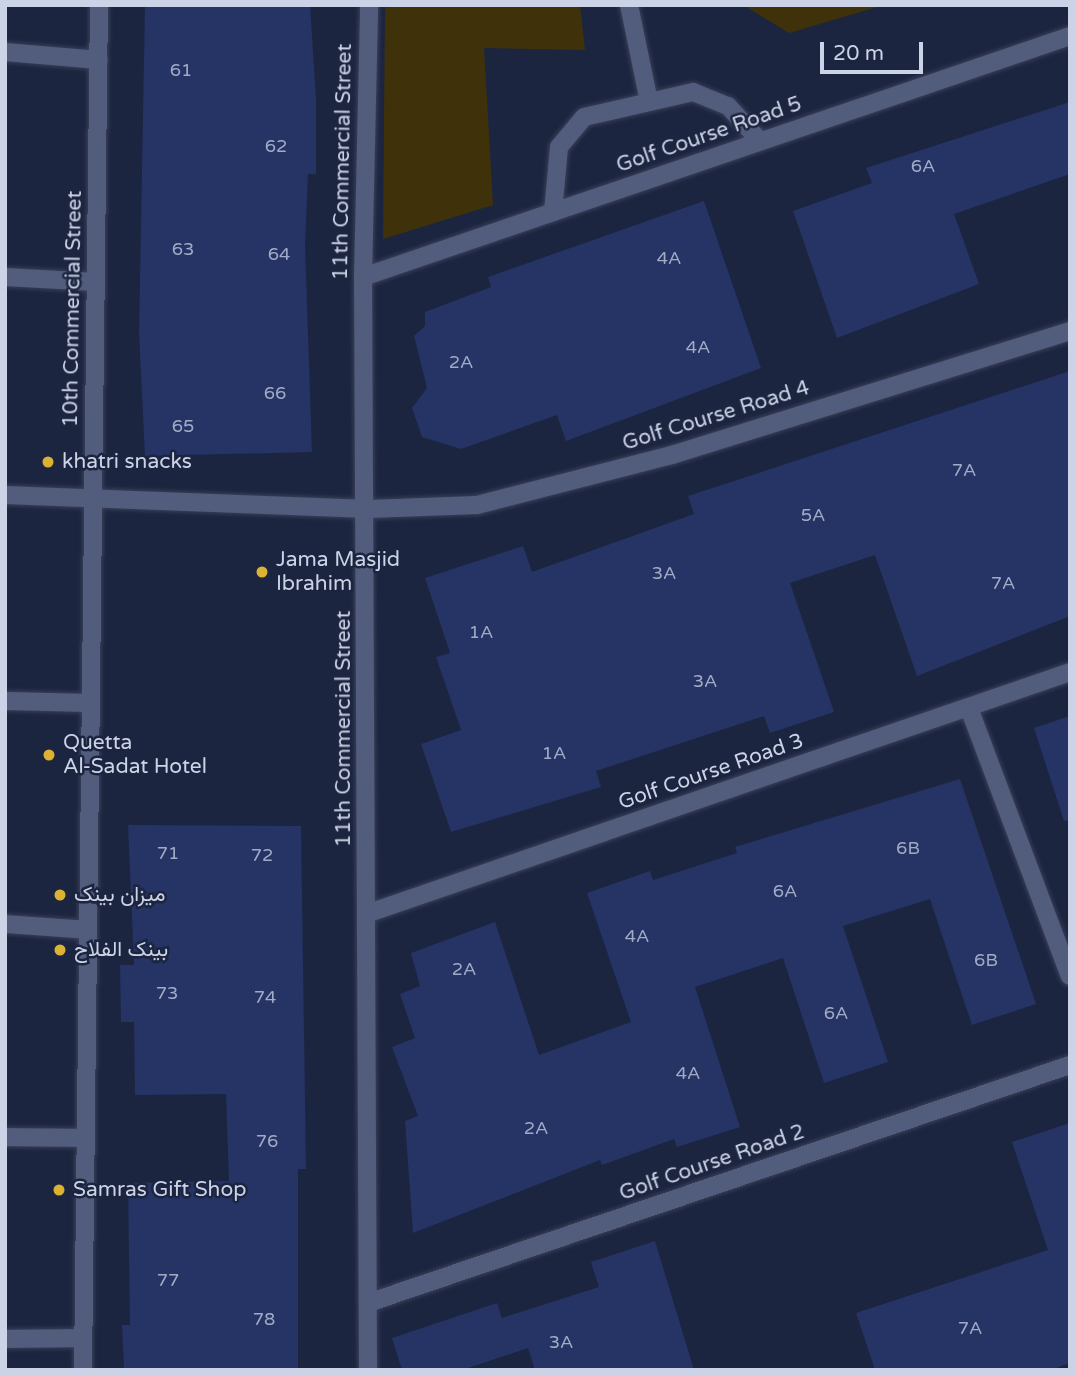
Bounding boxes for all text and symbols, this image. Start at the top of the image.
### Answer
scale bar [823,28,926,72]
text: 20 m [833,41,884,66]
street label: 11th Commercial Street [328,43,358,281]
house number: 61 [170,59,192,81]
street label: Golf Course Road 5 [613,91,805,179]
house number: 62 [265,135,287,157]
house number: 6A [911,155,935,177]
street label: 10th Commercial Street [58,190,88,428]
house number: 63 [172,238,194,260]
house number: 64 [268,243,290,265]
house number: 4A [657,247,681,269]
house number: 4A [686,336,710,358]
house number: 2A [449,351,473,373]
street label: Golf Course Road 4 [620,376,812,456]
house number: 66 [264,382,286,404]
house number: 65 [172,415,194,437]
place label: khatri snacks [62,449,192,475]
marker: khatri snacks [40,454,56,470]
house number: 7A [952,459,976,481]
house number: 5A [801,504,825,526]
place label: Jama Masjid Ibrahim [276,547,400,597]
house number: 3A [652,562,676,584]
marker: Jama Masjid Ibrahim [254,564,270,580]
house number: 7A [991,572,1015,594]
street label: 11th Commercial Street [331,611,357,847]
house number: 1A [469,621,493,643]
house number: 3A [693,670,717,692]
street label: Golf Course Road 3 [615,728,807,816]
place label: Quetta Al-Sadat Hotel [63,730,207,780]
house number: 1A [542,742,566,764]
marker: Quetta Al-Sadat Hotel [41,747,57,763]
house number: 6B [896,837,920,859]
house number: 71 [157,842,179,864]
house number: 72 [251,844,273,866]
house number: 6A [773,880,797,902]
place label: میزان بینک [74,882,165,908]
marker: میزان بینک [52,887,68,903]
house number: 4A [625,925,649,947]
place label: بینک الفلاح [74,937,168,963]
marker: بینک الفلاح [52,942,68,958]
house number: 6B [974,949,998,971]
house number: 2A [452,958,476,980]
house number: 73 [156,982,178,1004]
house number: 74 [254,986,276,1008]
house number: 6A [824,1002,848,1024]
house number: 4A [676,1062,700,1084]
house number: 2A [524,1117,548,1139]
street label: Golf Course Road 2 [616,1119,808,1207]
house number: 76 [256,1130,278,1152]
place label: Samras Gift Shop [73,1177,246,1203]
marker: Samras Gift Shop [51,1182,67,1198]
house number: 77 [157,1269,179,1291]
house number: 78 [253,1308,275,1330]
house number: 7A [958,1317,982,1339]
house number: 3A [549,1331,573,1353]

